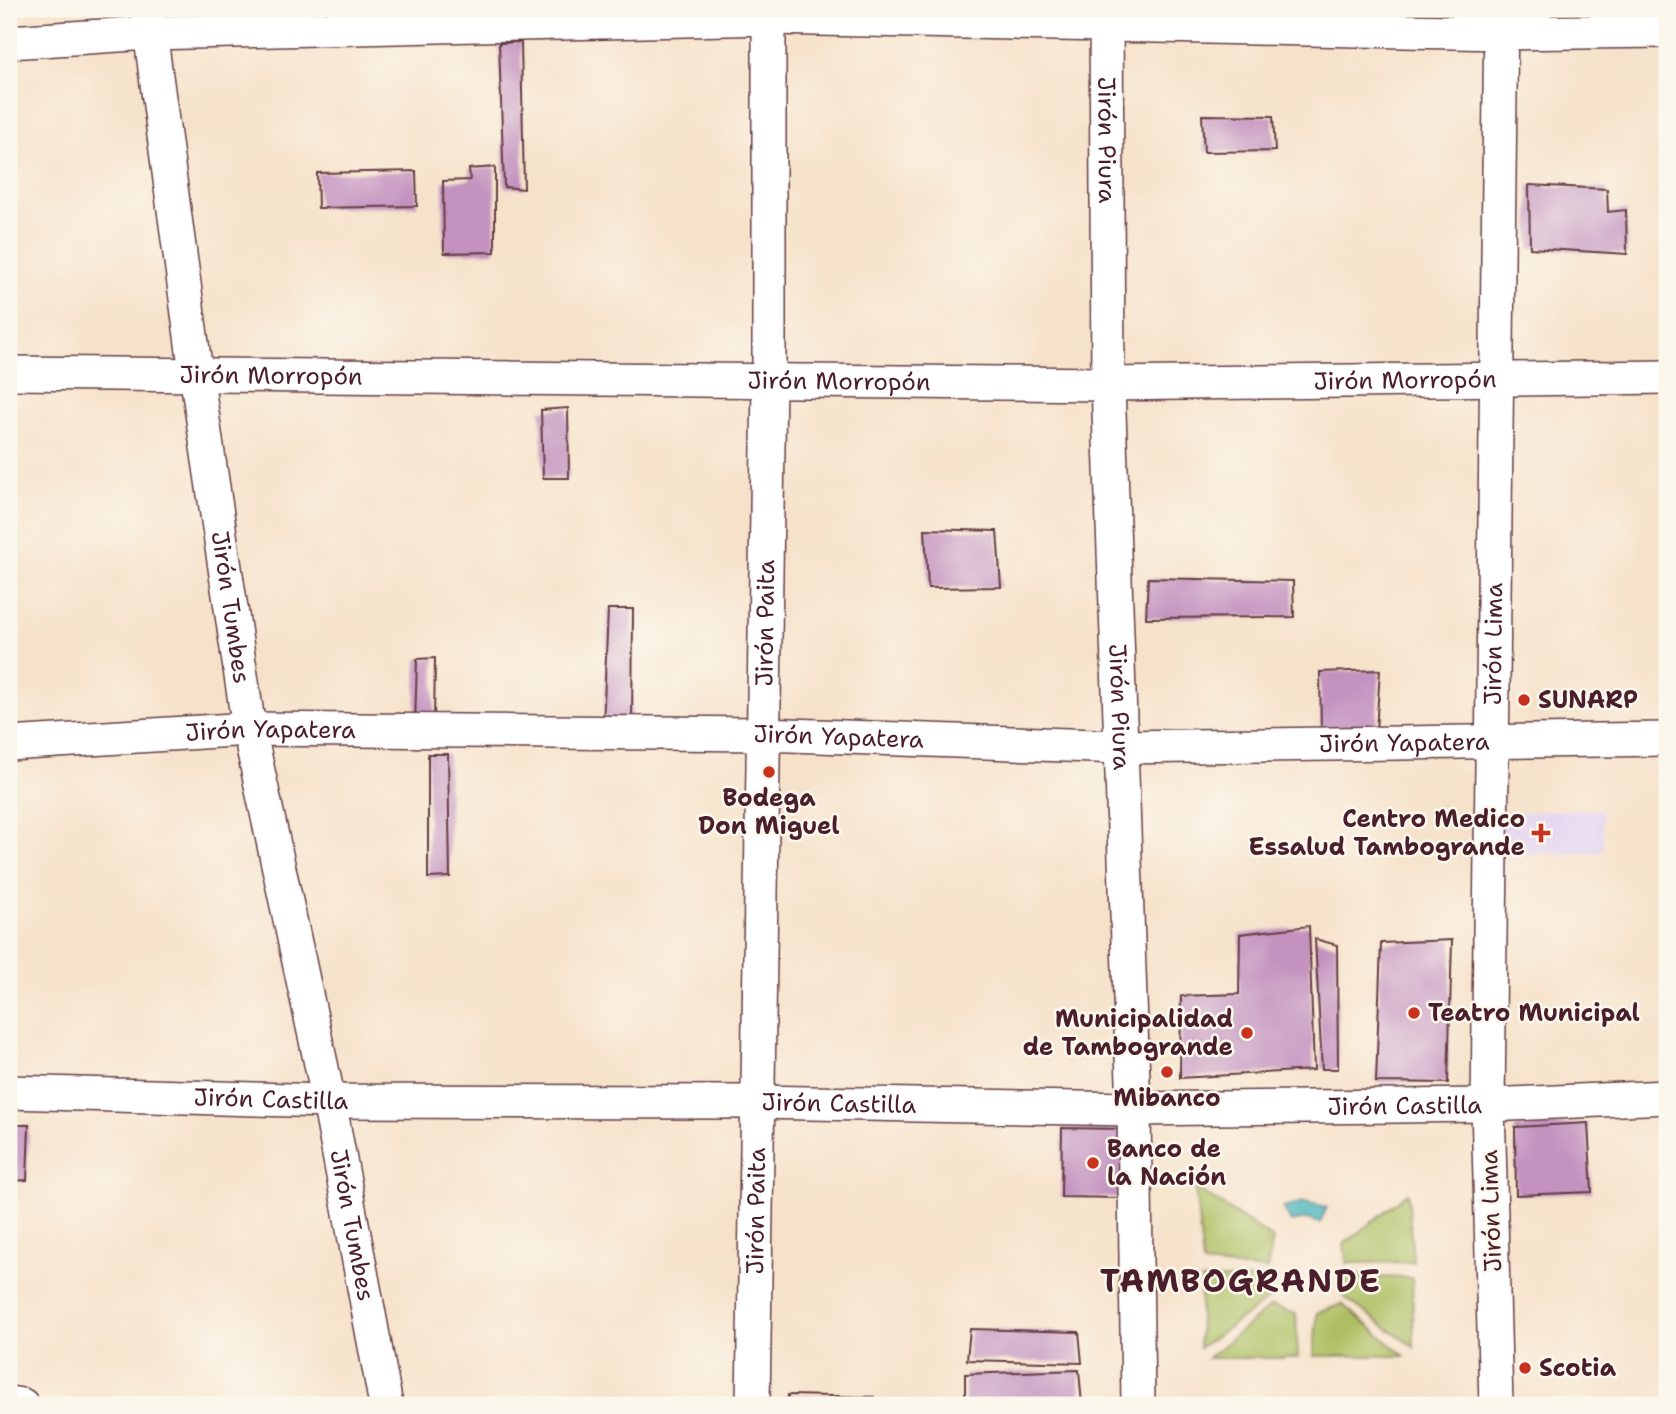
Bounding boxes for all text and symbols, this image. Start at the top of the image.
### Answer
street label: Jirón Piura [1090,76,1123,204]
street label: Jirón Morropón [179,359,363,393]
street label: Jirón Morropón [1313,363,1497,397]
street label: Jirón Morropón [747,364,931,398]
street label: Jirón Tumbes [204,529,258,686]
street label: Jirón Paita [748,559,782,687]
street label: Jirón Lima [1477,583,1510,706]
street label: Jirón Piura [1101,643,1138,771]
place label: SUNARP [1538,684,1638,716]
marker: SUNARP [1516,692,1532,708]
street label: Jirón Yapatera [184,713,356,749]
street label: Jirón Yapatera [753,718,924,756]
street label: Jirón Yapatera [1319,726,1490,760]
marker: Bodega Don Miguel [761,764,777,780]
place label: Bodega Don Miguel [698,782,840,842]
place label: Centro Medico Essalud Tambogrande [1249,803,1525,863]
marker: Centro Medico Essalud Tambogrande [1531,823,1551,843]
place label: Teatro Municipal [1428,997,1640,1029]
place label: Municipalidad de Tambogrande [1023,1003,1233,1063]
marker: Teatro Municipal [1406,1005,1422,1021]
marker: Municipalidad de Tambogrande [1239,1025,1255,1041]
marker: Mibanco [1159,1064,1175,1080]
street label: Jirón Castilla [193,1081,348,1117]
place label: Mibanco [1113,1082,1221,1114]
street label: Jirón Castilla [761,1086,917,1121]
street label: Jirón Castilla [1327,1089,1482,1123]
place label: Banco de la Nación [1107,1133,1226,1193]
street label: Jirón Tumbes [322,1146,382,1304]
street label: Jirón Paita [739,1147,773,1275]
street label: Jirón Lima [1473,1149,1509,1273]
marker: Banco de la Nación [1085,1155,1101,1171]
district label: TAMBOGRANDE [1100,1259,1382,1302]
place label: Scotia [1539,1352,1617,1384]
marker: Scotia [1517,1360,1533,1376]

